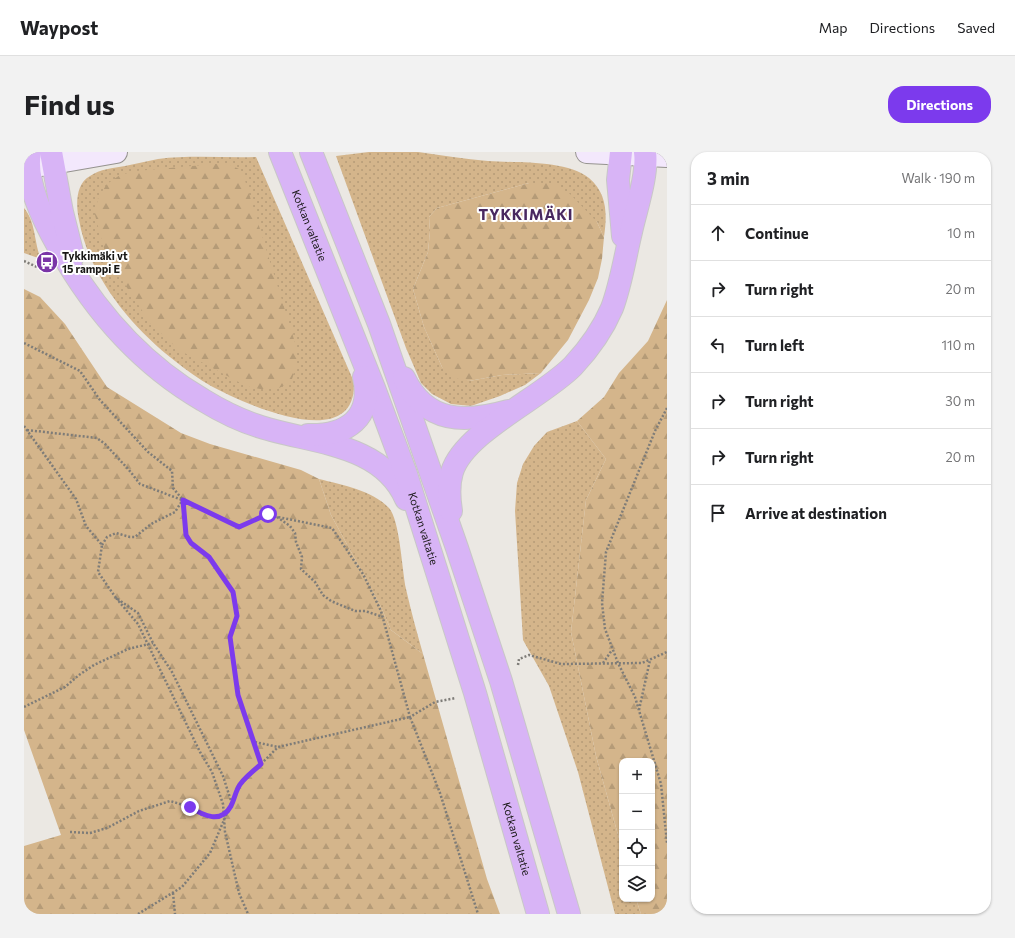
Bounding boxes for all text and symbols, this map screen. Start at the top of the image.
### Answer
text: Waypost [20,16,98,39]
text: Map [819,19,848,36]
text: Directions [870,19,935,36]
text: Saved [957,19,995,36]
button: Directions [888,86,991,123]
text: Find us [24,87,115,121]
text: 3 min [707,168,750,189]
text: Walk · 190 m [901,170,975,186]
street label: Kotkan valtatie [290,188,330,263]
district label: TYKKIMÄKI [479,205,574,223]
icon: ahead [707,222,729,244]
text: Continue [745,224,809,242]
text: 10 m [947,225,975,241]
bus stop icon: Tykkimäki vt 15 ramppi E [34,249,60,275]
place label: Tykkimäki vt 15 ramppi E [62,249,128,275]
icon: right [707,278,729,300]
text: Turn right [745,280,814,298]
text: 20 m [946,281,975,297]
icon: left [707,334,729,356]
text: Turn left [745,336,804,354]
text: 110 m [942,337,975,353]
icon: right [707,390,729,412]
text: Turn right [745,392,814,410]
text: 30 m [945,393,975,409]
icon: right [707,446,729,468]
text: Turn right [745,448,814,466]
text: 20 m [946,449,975,465]
street label: Kotkan valtatie [406,490,441,567]
icon: arrive [707,502,729,524]
text: Arrive at destination [745,504,887,522]
route start [259,505,277,523]
map controls [619,758,655,902]
button: + [619,758,655,794]
button: − [619,794,655,830]
route end [181,798,199,816]
street label: Kotkan valtatie [500,800,534,877]
button: locate [619,830,655,866]
button: layers [619,866,655,902]

